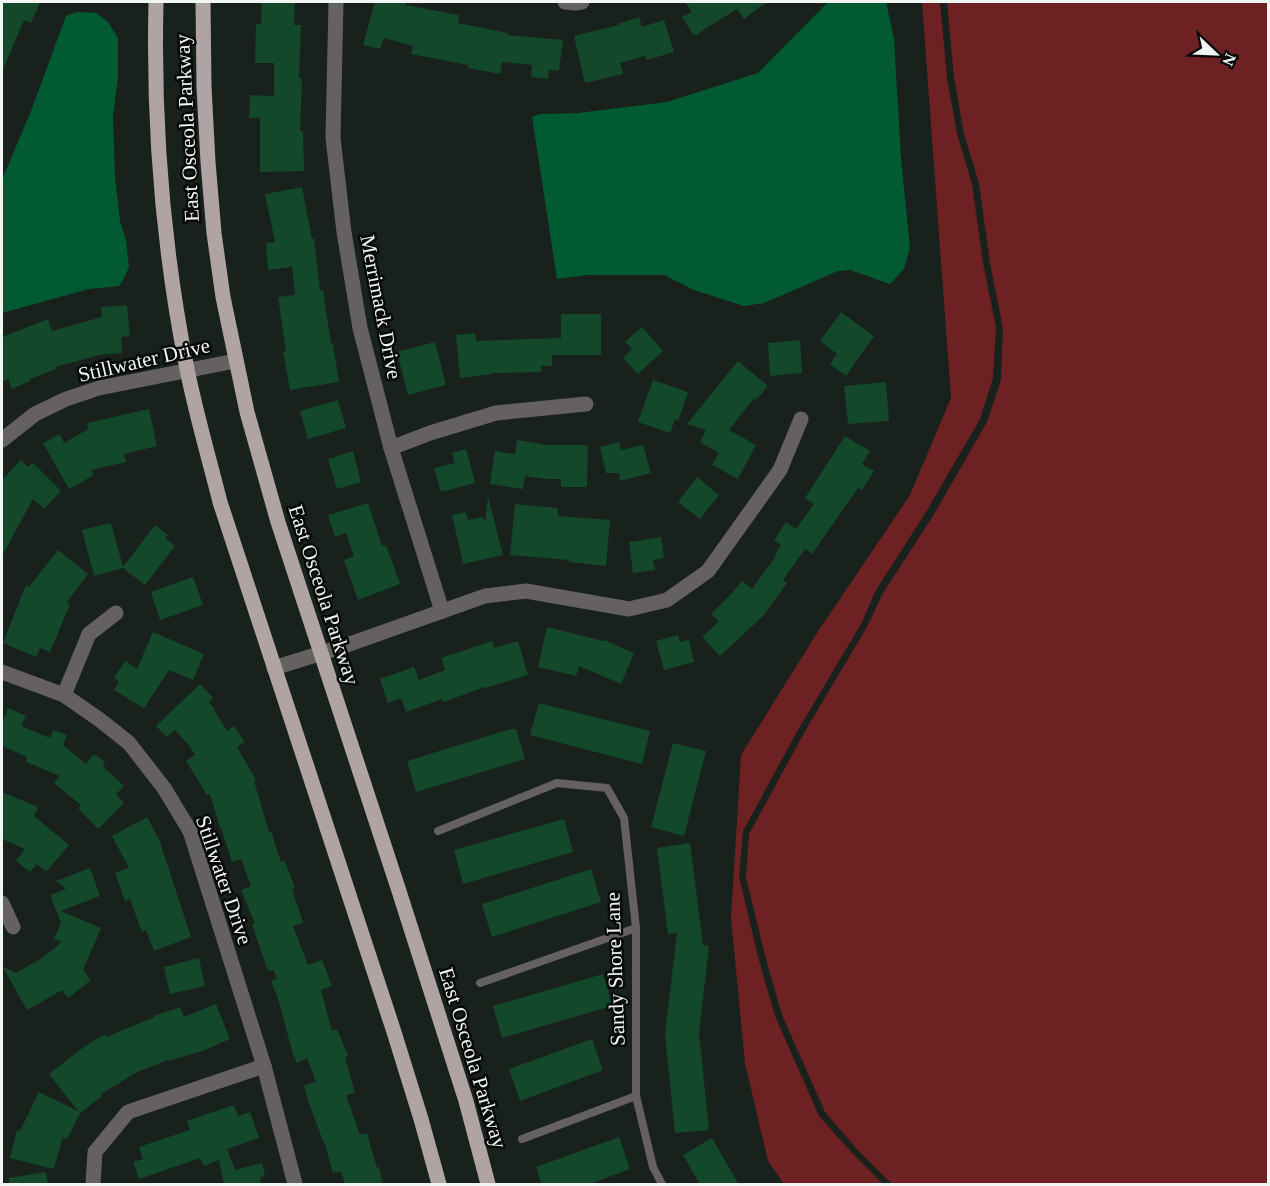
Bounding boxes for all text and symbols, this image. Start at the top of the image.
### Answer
north arrow [1186,24,1246,84]
street label: East Osceola Parkway [170,33,204,222]
text: N [1219,51,1239,69]
street label: Merrimack Drive [355,233,407,381]
street label: Stillwater Drive [76,333,212,387]
street label: East Osceola Parkway [284,502,365,688]
street label: Stillwater Drive [191,812,257,948]
street label: Sandy Shore Lane [600,892,630,1046]
street label: East Osceola Parkway [434,965,512,1152]

